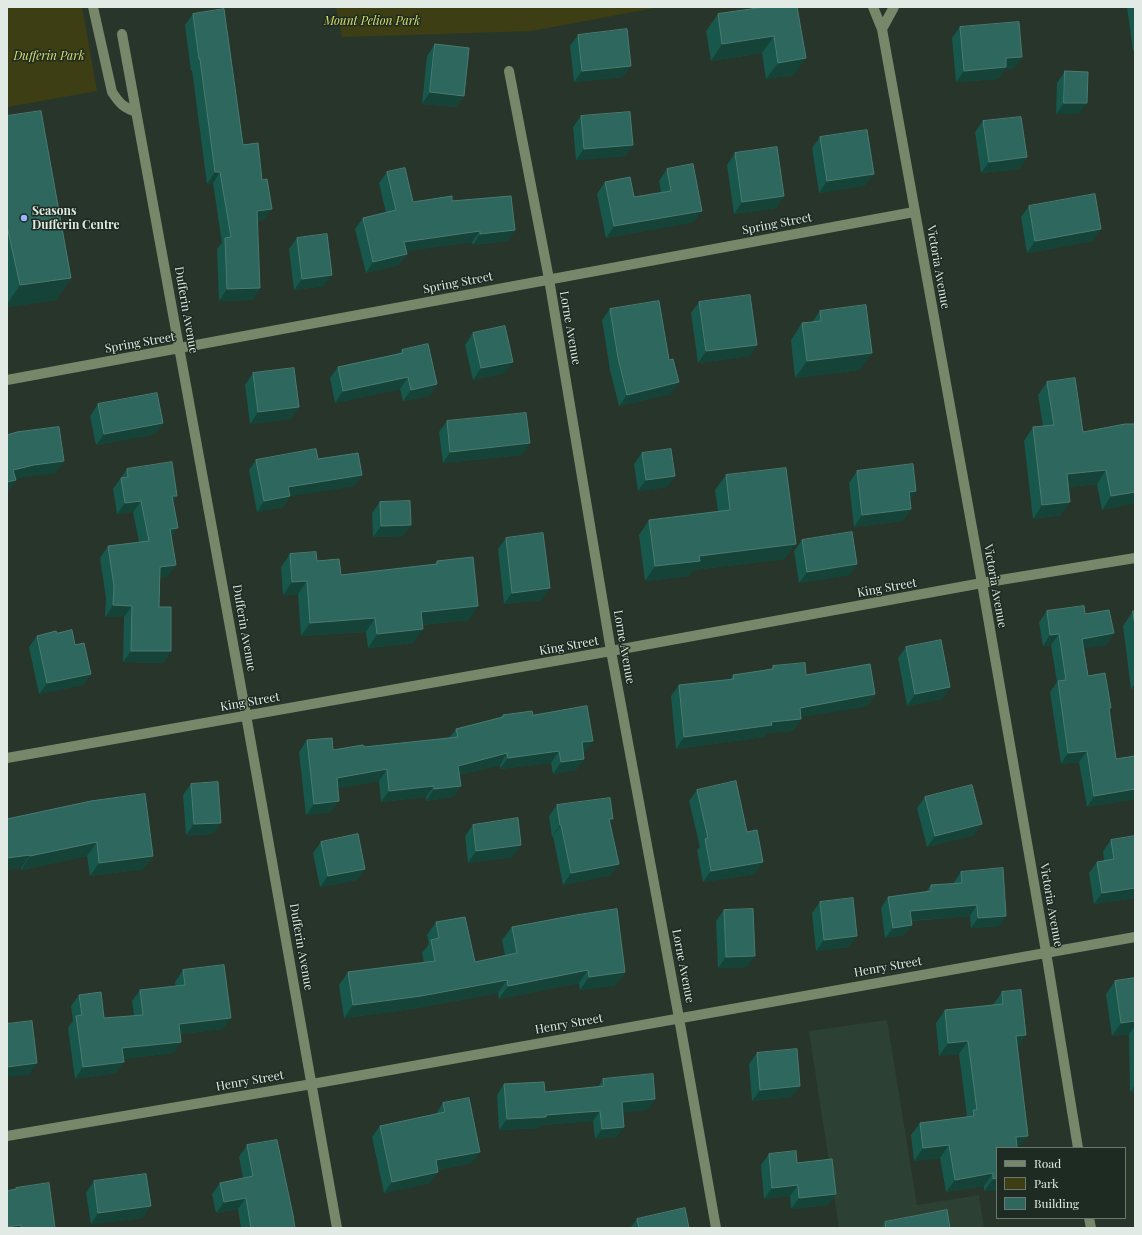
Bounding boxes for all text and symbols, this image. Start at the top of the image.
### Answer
park label: Mount Pelion Park [324,14,420,28]
park label: Dufferin Park [13,49,85,63]
place label: Seasons Dufferin Centre [32,204,120,232]
street label: Spring Street [741,210,813,238]
marker: Seasons Dufferin Centre [19,213,29,223]
street label: Victoria Avenue [924,224,952,310]
street label: Dufferin Avenue [171,265,201,355]
street label: Spring Street [422,269,494,297]
street label: Lorne Avenue [556,290,584,366]
street label: Spring Street [104,330,176,356]
street label: Victoria Avenue [981,543,1009,629]
street label: King Street [856,576,918,600]
street label: Dufferin Avenue [229,583,259,673]
street label: Lorne Avenue [610,609,638,685]
street label: King Street [538,634,600,658]
street label: King Street [219,690,281,714]
street label: Victoria Avenue [1037,862,1065,948]
street label: Dufferin Avenue [286,902,316,992]
street label: Lorne Avenue [669,928,697,1004]
street label: Henry Street [853,954,923,980]
street label: Henry Street [534,1011,604,1037]
street label: Henry Street [215,1068,285,1094]
legend [996,1147,1126,1219]
text: Road [1034,1155,1061,1171]
text: Park [1034,1175,1059,1191]
text: Building [1034,1195,1079,1211]

